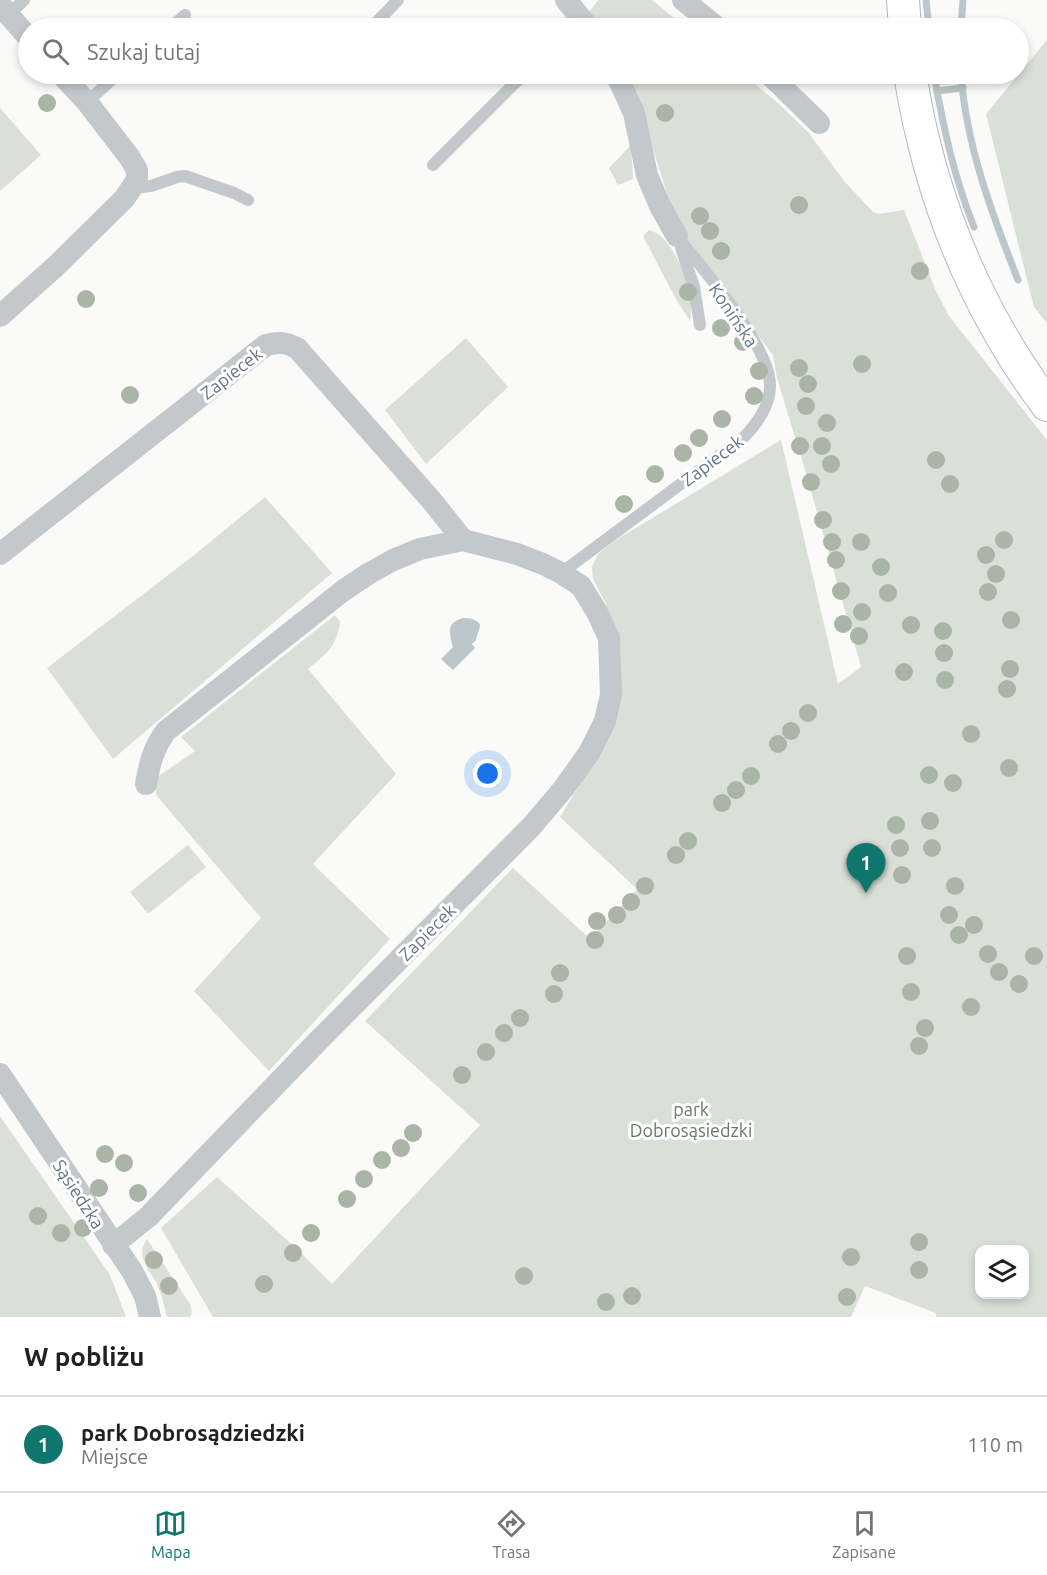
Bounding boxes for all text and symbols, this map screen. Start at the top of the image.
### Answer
search box [18,18,1029,84]
icon: search [39,35,72,68]
text: Szukaj tutaj [87,39,200,64]
street label: Konińska [705,279,763,351]
street label: Zapiecek [197,343,265,403]
street label: Zapiecek [677,430,747,490]
your location [473,759,502,788]
pin: 1 [846,844,886,893]
street label: Zapiecek [395,900,459,964]
park label: park Dobrosąsiedzki [630,1099,752,1140]
street label: Sąsiedzka [49,1156,109,1232]
map controls [975,1245,1029,1299]
button: layers [975,1245,1029,1299]
text: W pobliżu [24,1342,145,1371]
text: park Dobrosądziedzki [81,1420,305,1445]
text: 1 [38,1433,49,1456]
text: 110 m [967,1433,1023,1456]
text: Miejsce [81,1445,148,1468]
tab: Mapa [151,1507,191,1561]
tab: Trasa [493,1507,530,1561]
tab: Zapisane [832,1507,896,1561]

